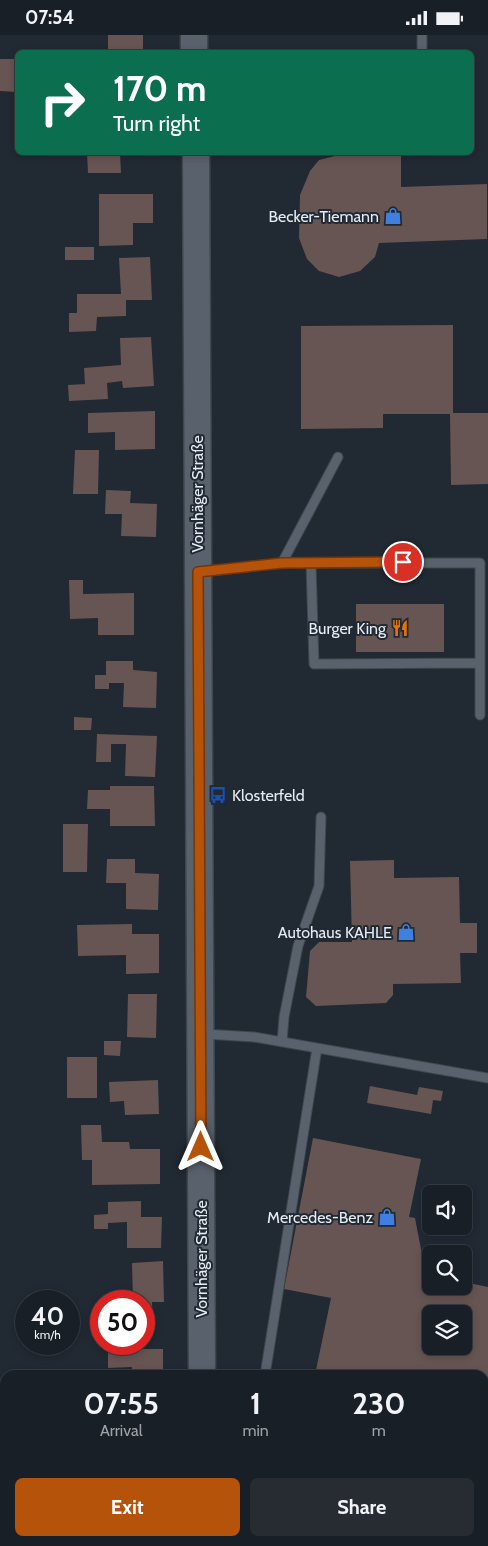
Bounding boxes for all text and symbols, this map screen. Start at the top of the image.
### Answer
text: 07:54 [25,6,74,29]
text: 170 m [113,67,206,110]
icon: right [30,70,95,135]
text: Turn right [113,110,200,137]
shop icon: Becker-Tiemann [383,206,403,226]
place label: Becker-Tiemann [269,207,379,226]
street label: Vornhäger Straße [188,435,207,553]
pin [382,541,424,583]
icon: arrive [389,548,417,576]
restaurant icon: Burger King [390,618,410,638]
place label: Burger King [309,619,387,638]
bus stop icon: Klosterfeld [208,785,228,805]
place label: Klosterfeld [232,786,305,805]
shop icon: Autohaus KAHLE [396,922,416,942]
place label: Autohaus KAHLE [278,923,392,942]
position arrow [174,1120,226,1172]
map controls [422,1185,472,1355]
button: sound [422,1185,472,1235]
street label: Vornhäger Straße [192,1200,211,1318]
shop icon: Mercedes-Benz [377,1207,397,1227]
place label: Mercedes-Benz [267,1208,373,1227]
button: search [422,1245,472,1295]
speed limit sign: 50 [90,1290,155,1355]
text: 40 [31,1301,64,1331]
button: layers [422,1305,472,1355]
text: km/h [34,1327,61,1342]
text: 07:55 [84,1385,159,1422]
text: 1 [250,1385,261,1422]
text: 230 [352,1385,405,1422]
text: Arrival [100,1421,142,1440]
text: min [242,1421,269,1440]
text: m [372,1421,386,1440]
button: Exit [15,1478,240,1536]
button: Share [250,1478,474,1536]

